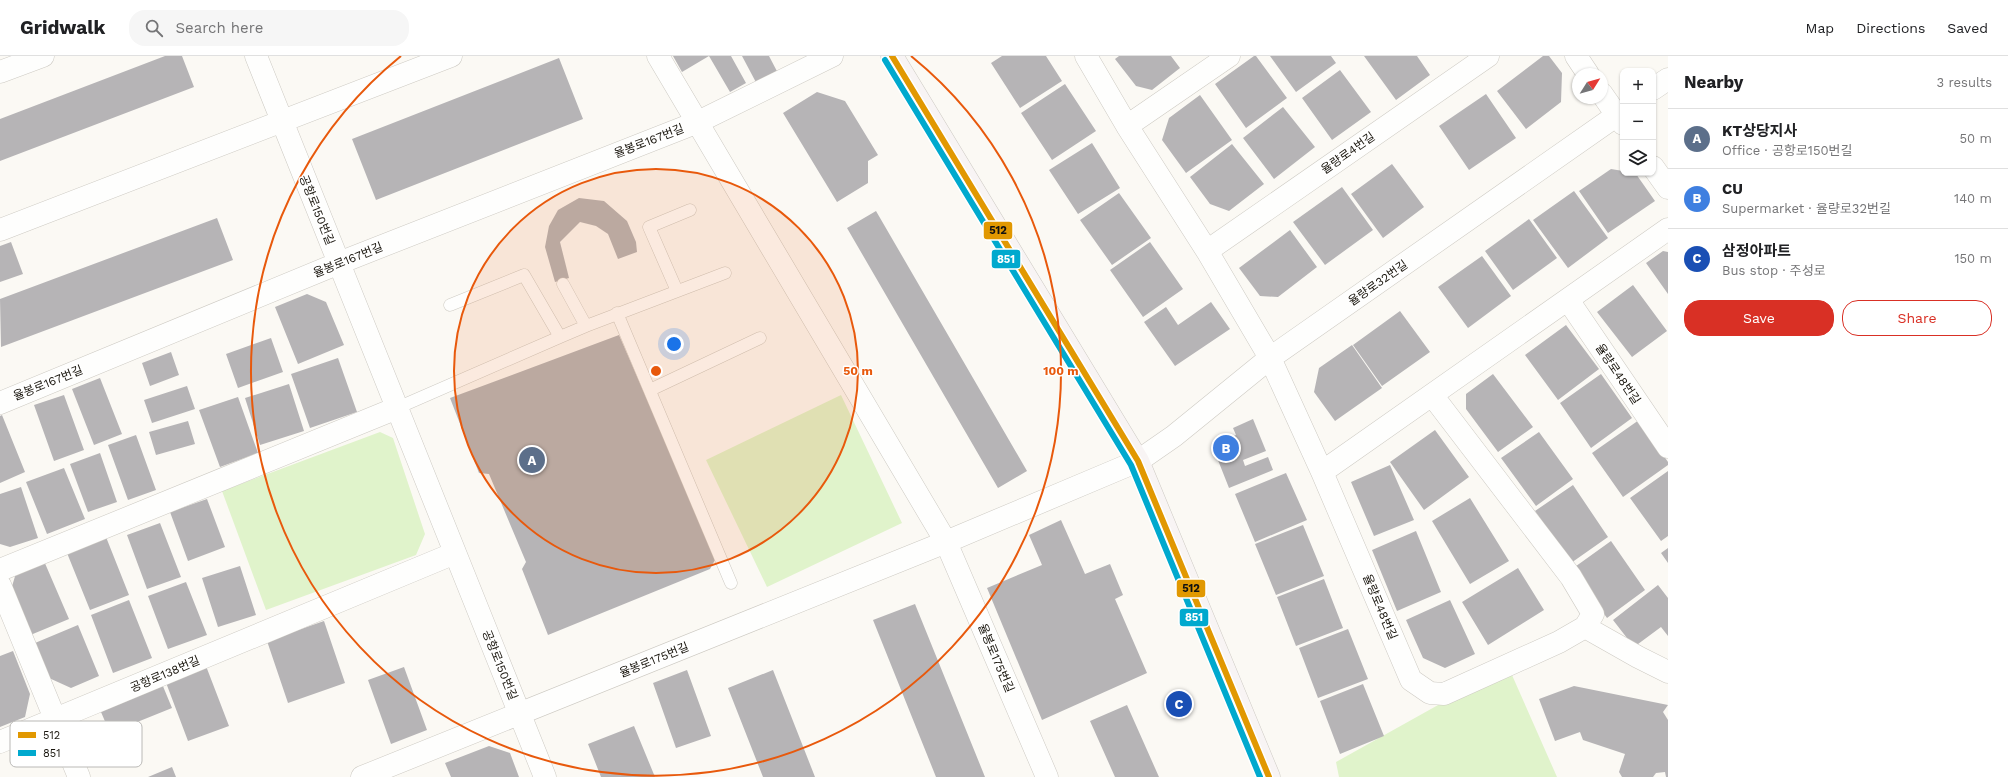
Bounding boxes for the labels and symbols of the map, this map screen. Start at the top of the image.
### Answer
north arrow [1572,68,1608,104]
street label: 율봉로167번길 [612,121,686,161]
street label: 율량로4번길 [1318,129,1378,177]
street label: 공항로150번길 [297,173,337,247]
line badge: 512 [983,221,1013,240]
text: 512 [989,224,1007,237]
street label: 율봉로167번길 [311,240,385,280]
line badge: 851 [991,249,1021,269]
text: 851 [997,253,1015,266]
street label: 율량로32번길 [1346,257,1410,309]
your location [664,334,684,354]
street label: 율량로48번길 [1593,341,1643,407]
street label: 율봉로167번길 [11,363,85,403]
centre of rings [649,364,663,378]
text: 50 m [843,364,873,378]
text: 100 m [1043,364,1079,378]
pin: B [1213,433,1239,463]
pin: A [519,445,545,475]
street label: 율량로48번길 [1360,572,1400,642]
line badge: 512 [1176,579,1206,598]
text: 512 [1182,582,1200,595]
line badge: 851 [1179,608,1209,627]
text: 851 [1185,611,1203,624]
street label: 율봉로175번길 [975,621,1017,695]
street label: 공항로150번길 [480,628,520,702]
street label: 율봉로175번길 [617,640,691,680]
street label: 공항로138번길 [128,653,202,695]
pin: C [1166,689,1192,719]
legend [10,721,142,767]
text: 512 [43,729,60,742]
text: 851 [43,747,60,760]

